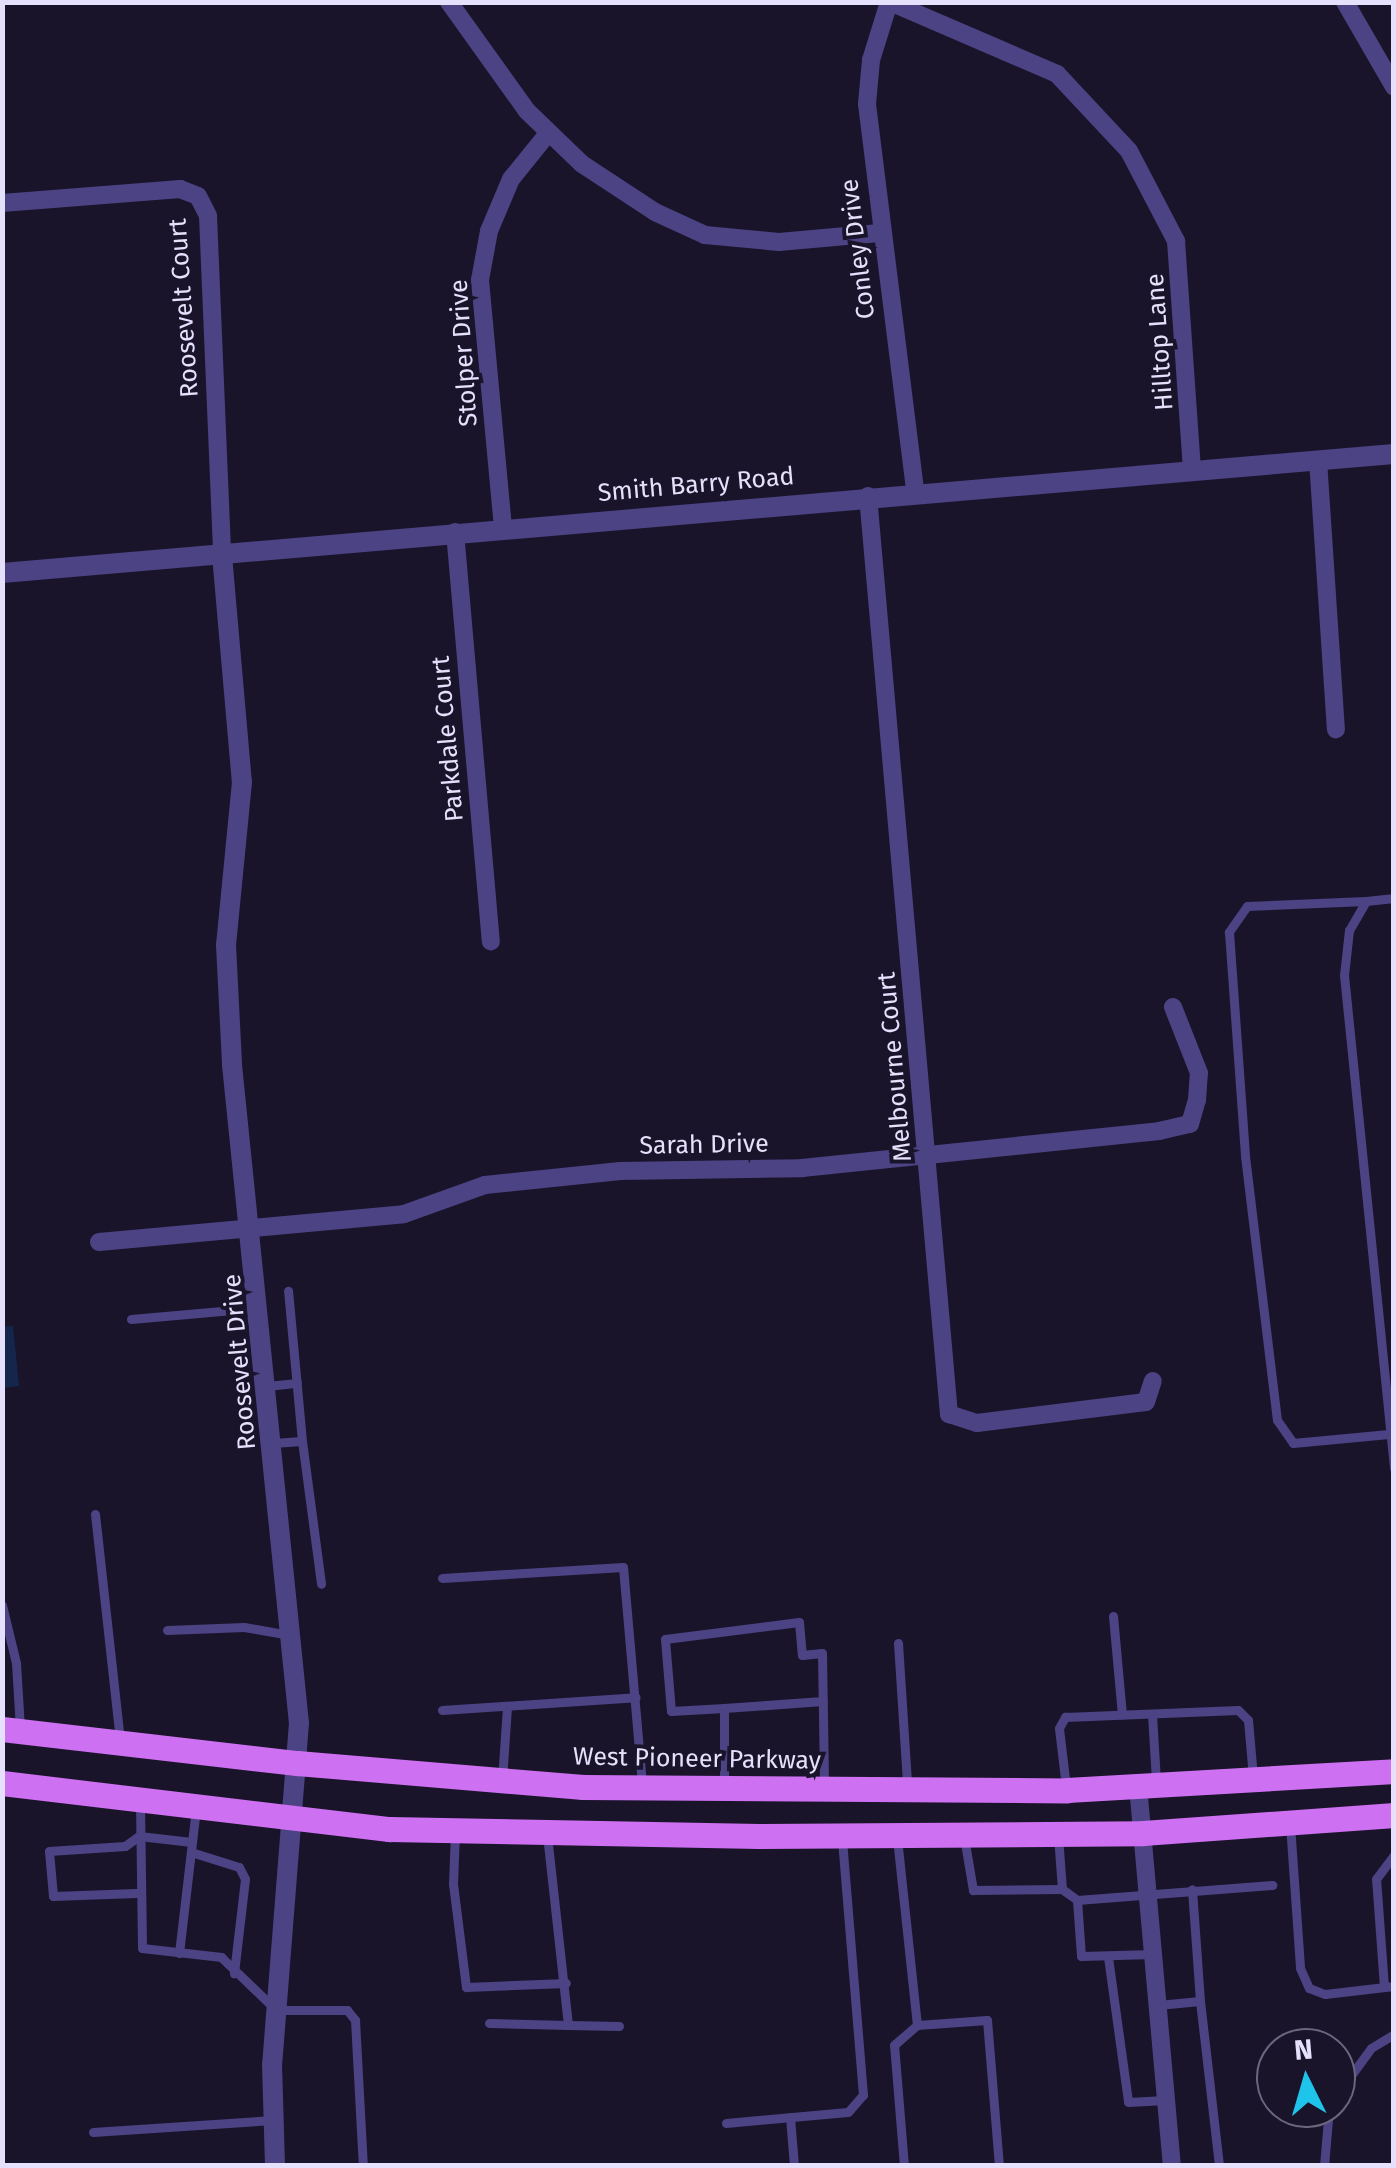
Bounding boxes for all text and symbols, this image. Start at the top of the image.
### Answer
street label: Conley Drive [835,177,881,321]
street label: Roosevelt Court [163,218,205,398]
street label: Hilltop Lane [1140,272,1180,412]
street label: Stolper Drive [444,278,484,428]
street label: Smith Barry Road [597,461,795,509]
street label: Parkdale Court [426,655,470,823]
street label: Melbourne Court [872,971,918,1163]
street label: Sarah Drive [639,1129,769,1161]
street label: Roosevelt Drive [217,1273,263,1451]
street label: West Pioneer Parkway [573,1742,821,1776]
north arrow [1256,2028,1356,2128]
text: N [1293,2032,1314,2067]

